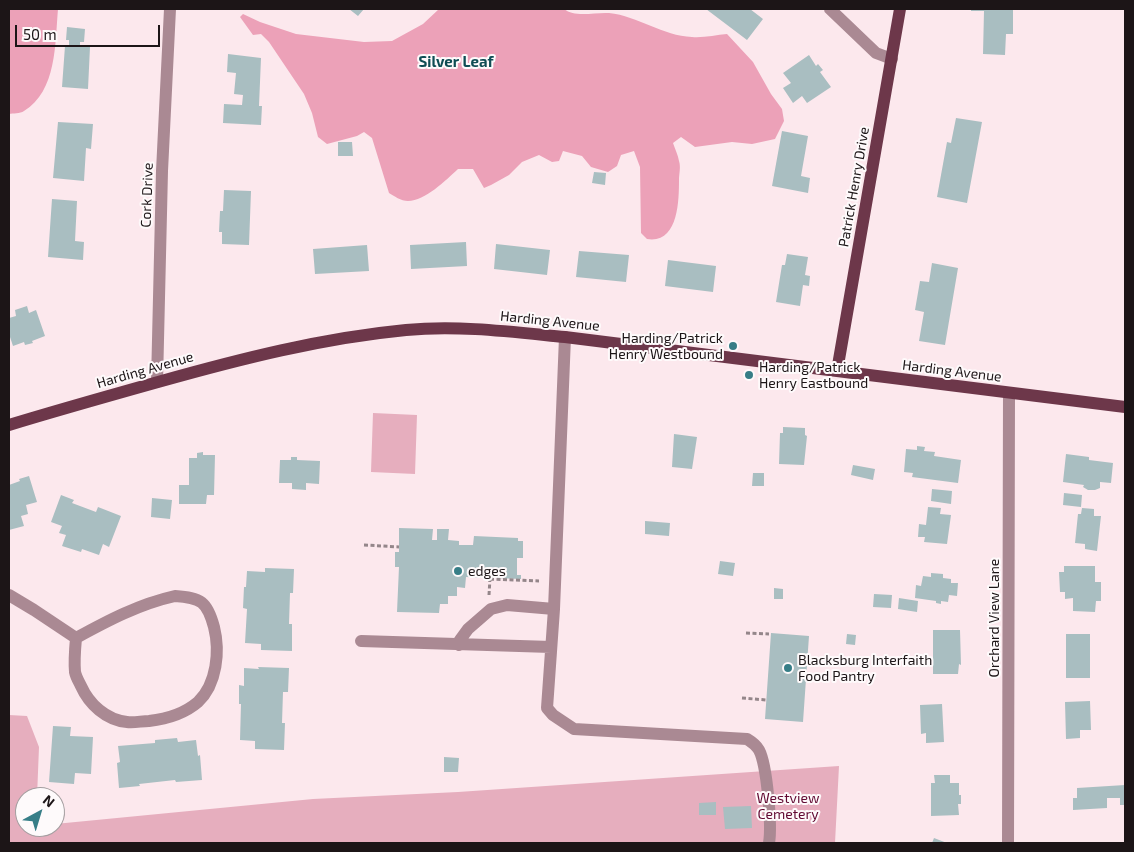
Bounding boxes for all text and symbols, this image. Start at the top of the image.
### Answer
scale bar [18,15,162,47]
text: 50 m [23,25,57,43]
district label: Silver Leaf [418,53,494,71]
street label: Patrick Henry Drive [835,126,873,248]
street label: Cork Drive [137,162,157,228]
street label: Harding Avenue [499,307,601,335]
place label: Harding/Patrick Henry Westbound [609,330,723,362]
marker: Harding/Patrick Henry Westbound [727,340,739,352]
street label: Harding Avenue [95,348,195,392]
street label: Harding Avenue [901,357,1003,385]
place label: Harding/Patrick Henry Eastbound [759,359,868,392]
marker: Harding/Patrick Henry Eastbound [743,369,755,381]
street label: Orchard View Lane [986,559,1002,677]
place label: edges [468,563,506,579]
marker: edges [452,565,464,577]
place label: Blacksburg Interfaith Food Pantry [798,652,932,684]
marker: Blacksburg Interfaith Food Pantry [782,662,794,674]
north arrow [15,787,65,837]
park label: Westview Cemetery [757,790,819,822]
text: N [40,791,58,811]

